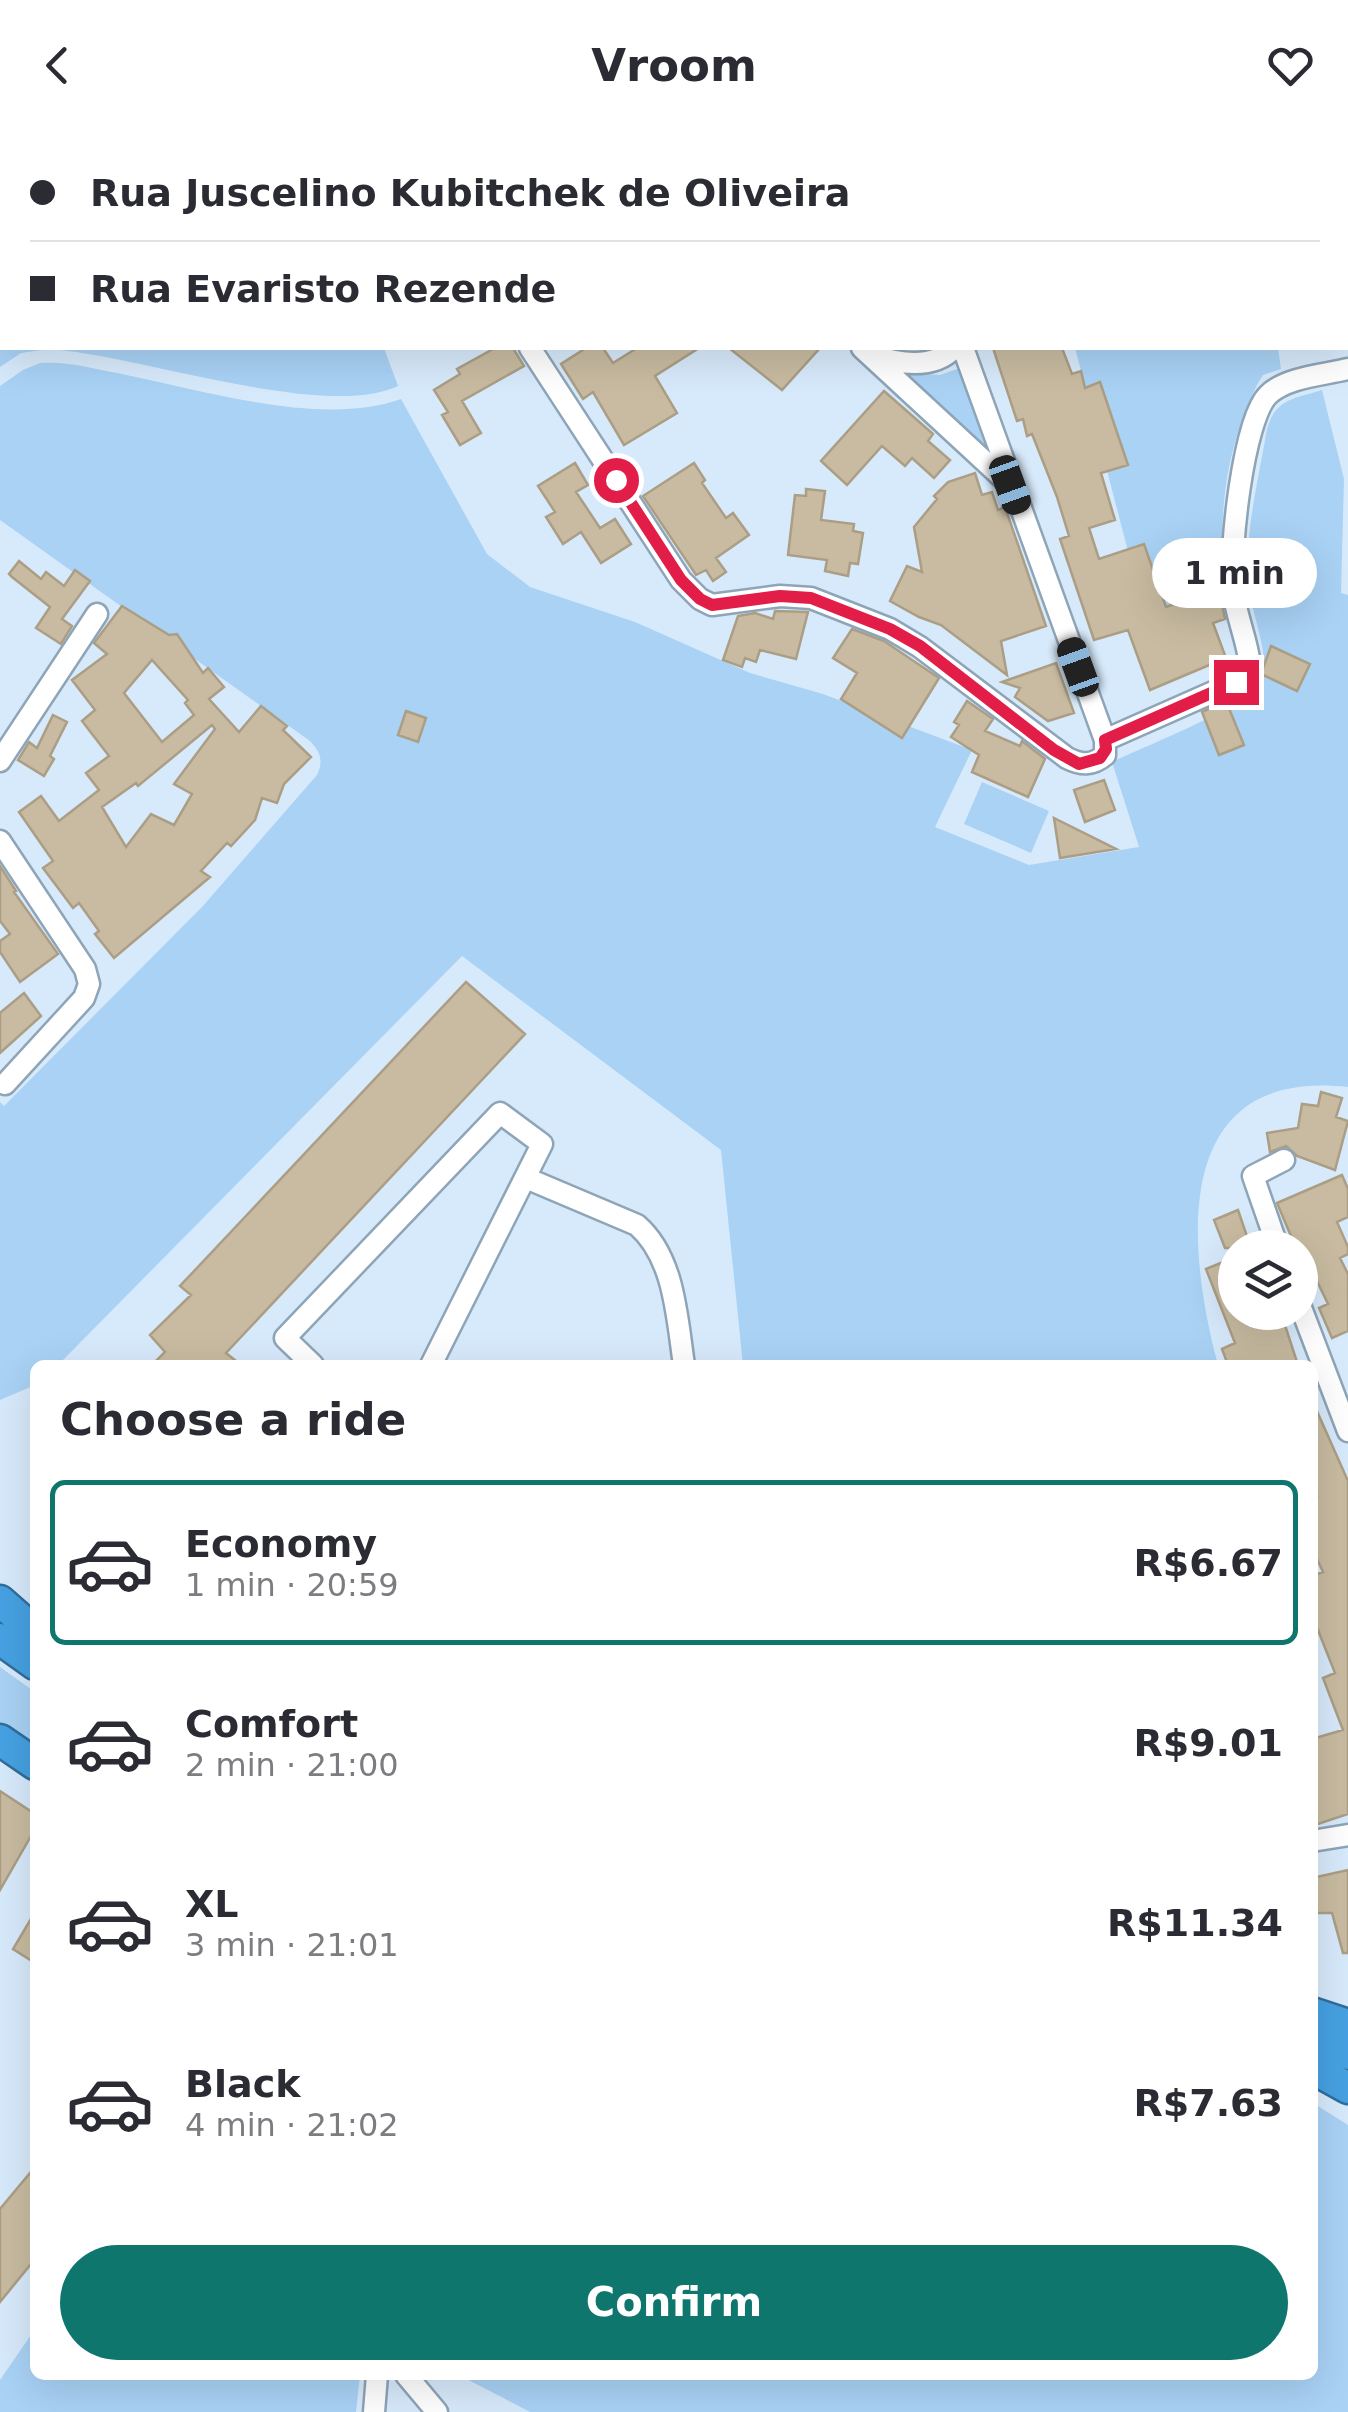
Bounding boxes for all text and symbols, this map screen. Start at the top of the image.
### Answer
icon: back [30,38,85,93]
icon: heart [1263,38,1318,93]
text: Vroom [591,39,757,92]
text: Rua Juscelino Kubitchek de Oliveira [90,171,850,215]
text: Rua Evaristo Rezende [90,267,556,311]
car [986,452,1034,518]
route start [594,458,639,503]
callout: 1 min [1154,537,1318,607]
text: 1 min [1184,554,1285,592]
car [1054,634,1102,700]
route end [1214,660,1259,705]
map controls [1218,1230,1318,1330]
button: layers [1218,1230,1318,1330]
text: Choose a ride [60,1393,406,1446]
icon: car [65,1518,155,1608]
text: Economy [185,1522,377,1566]
text: R$6.67 [1134,1541,1283,1585]
text: 1 min · 20:59 [185,1566,399,1604]
icon: car [65,1698,155,1788]
text: Comfort [185,1702,358,1746]
text: R$9.01 [1134,1721,1283,1765]
text: 2 min · 21:00 [185,1746,399,1784]
icon: car [65,1878,155,1968]
text: XL [185,1882,239,1926]
text: R$11.34 [1107,1901,1283,1945]
text: 3 min · 21:01 [185,1926,399,1964]
icon: car [65,2058,155,2148]
text: Black [185,2062,300,2106]
text: R$7.63 [1134,2081,1283,2125]
text: 4 min · 21:02 [185,2106,399,2144]
button: Confirm [60,2245,1288,2360]

